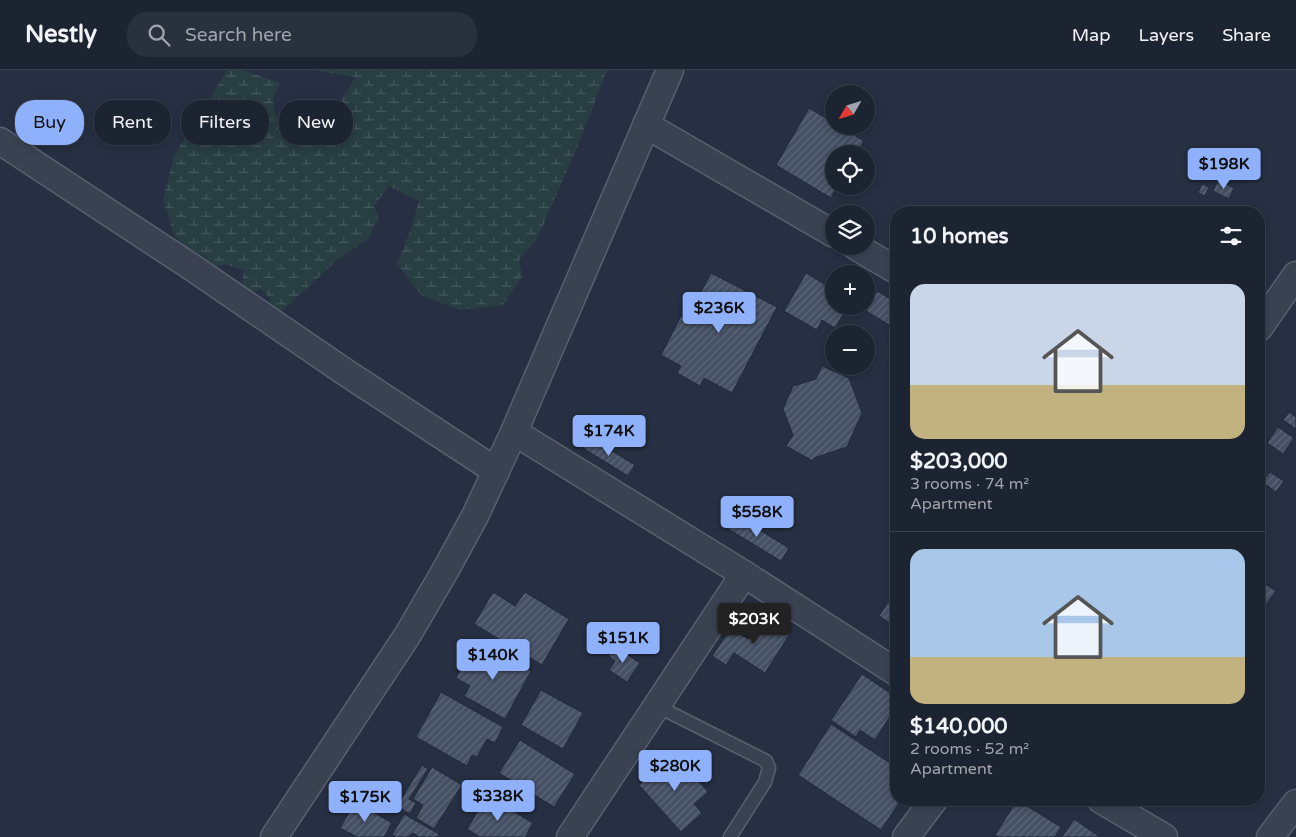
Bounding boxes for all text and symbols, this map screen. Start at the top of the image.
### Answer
search box [127,12,477,57]
text: Nestly [25,20,97,49]
icon: search [145,21,173,49]
text: Search here [185,24,292,46]
text: Map [1072,24,1111,46]
text: Layers [1139,24,1194,46]
text: Share [1222,24,1271,46]
north arrow [825,85,875,135]
map controls [825,85,875,375]
chip: Buy [15,100,84,145]
chip: Rent [94,100,171,145]
chip: Filters [181,100,269,145]
chip: New [279,100,353,145]
button: locate [825,145,875,195]
pin: $198K [1189,148,1259,190]
text: $198K [1199,154,1249,174]
button: layers [825,205,875,255]
icon: filters [1217,222,1245,250]
text: 10 homes [910,224,1009,249]
button: + [825,265,875,315]
pin: $236K [684,292,754,334]
text: $236K [694,298,744,318]
icon: home [1033,316,1123,406]
button: − [825,325,875,375]
pin: $174K [574,414,644,457]
text: $174K [584,421,634,441]
text: $203,000 [910,449,1008,474]
text: 3 rooms · 74 m² [910,474,1029,494]
text: Apartment [910,494,993,514]
pin: $558K [722,496,792,538]
text: $558K [732,502,782,522]
icon: home [1033,582,1123,672]
pin: $203K [719,602,789,645]
text: $203K [729,609,779,629]
pin: $151K [588,622,658,664]
text: $151K [598,628,648,648]
pin: $140K [458,638,528,681]
text: $140K [468,645,518,665]
text: $140,000 [910,714,1008,739]
text: 2 rooms · 52 m² [910,739,1029,759]
pin: $280K [640,750,710,792]
text: $280K [650,756,700,776]
text: Apartment [910,759,993,779]
pin: $175K [330,780,400,823]
pin: $338K [463,780,533,822]
text: $338K [473,786,523,806]
text: $175K [340,787,390,807]

